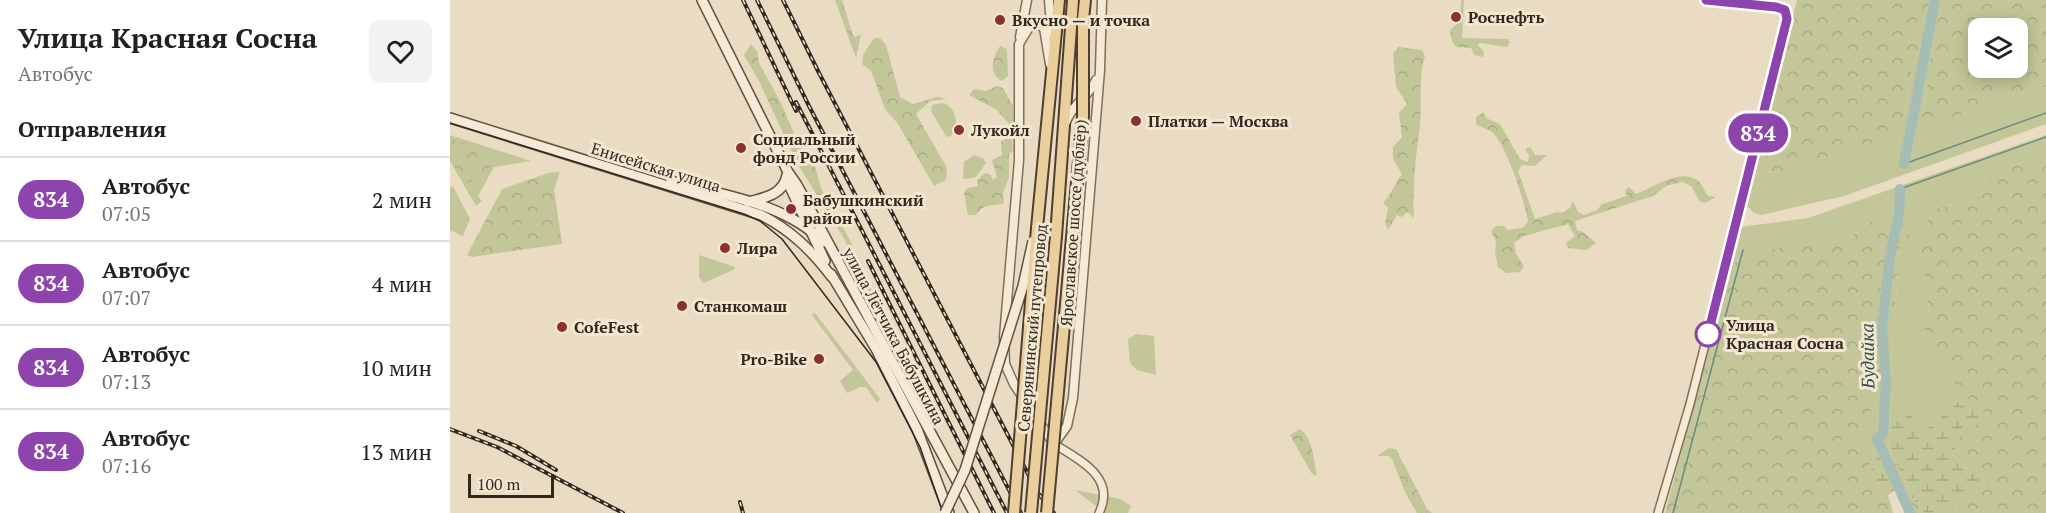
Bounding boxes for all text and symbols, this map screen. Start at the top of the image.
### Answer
place label: Роснефть [1468,6,1544,28]
place label: Вкусно — и точка [1012,9,1150,31]
marker: Роснефть [1449,10,1463,24]
marker: Вкусно — и точка [993,13,1007,27]
map controls [1968,18,2028,78]
button: layers [1968,18,2028,78]
text: Улица Красная Сосна [18,19,317,56]
button: heart [369,20,432,83]
text: Автобус [18,60,93,87]
place label: Платки — Москва [1148,110,1289,132]
text: Отправления [18,114,166,143]
marker: Платки — Москва [1129,114,1143,128]
line badge: 834 [1724,114,1792,152]
place label: Лукойл [970,119,1030,141]
street label: Ярославское шоссе (дублёр) [1055,119,1091,327]
text: 834 [1740,119,1776,147]
marker: Лукойл [952,123,966,137]
place label: Социальный фонд России [753,128,856,168]
street label: Енисейская улица [588,137,724,197]
marker: Социальный фонд России [734,141,748,155]
text: Автобус [102,171,190,200]
text: 834 [33,185,69,213]
text: 2 мин [372,185,432,214]
place label: Бабушкинский район [803,189,924,229]
text: 07:05 [102,200,151,227]
marker: Бабушкинский район [784,202,798,216]
street label: Северянинский путепровод [1012,223,1052,433]
place label: Лира [736,237,778,259]
marker: Лира [718,241,732,255]
street label: улица Лётчика Бабушкина [837,243,950,428]
text: Автобус [102,255,190,284]
text: 834 [33,269,69,297]
text: 4 мин [372,269,432,298]
text: 07:07 [102,284,151,311]
place label: Станкомаш [694,295,787,317]
marker: Станкомаш [675,299,689,313]
place label: Улица Красная Сосна [1726,314,1844,354]
place label: CofeFest [574,316,640,338]
marker: CofeFest [555,320,569,334]
marker: Улица Красная Сосна [1695,321,1721,347]
water label: Будайка [1854,323,1880,390]
text: Автобус [102,339,190,368]
place label: Pro-Bike [740,348,807,370]
marker: Pro-Bike [812,352,826,366]
text: 834 [33,353,69,381]
text: 10 мин [360,353,432,382]
text: 07:13 [102,368,151,395]
text: Автобус [102,423,190,452]
text: 834 [33,437,69,465]
text: 13 мин [360,437,432,466]
text: 07:16 [102,452,151,479]
scale bar [468,471,554,498]
text: 100 m [477,473,520,495]

